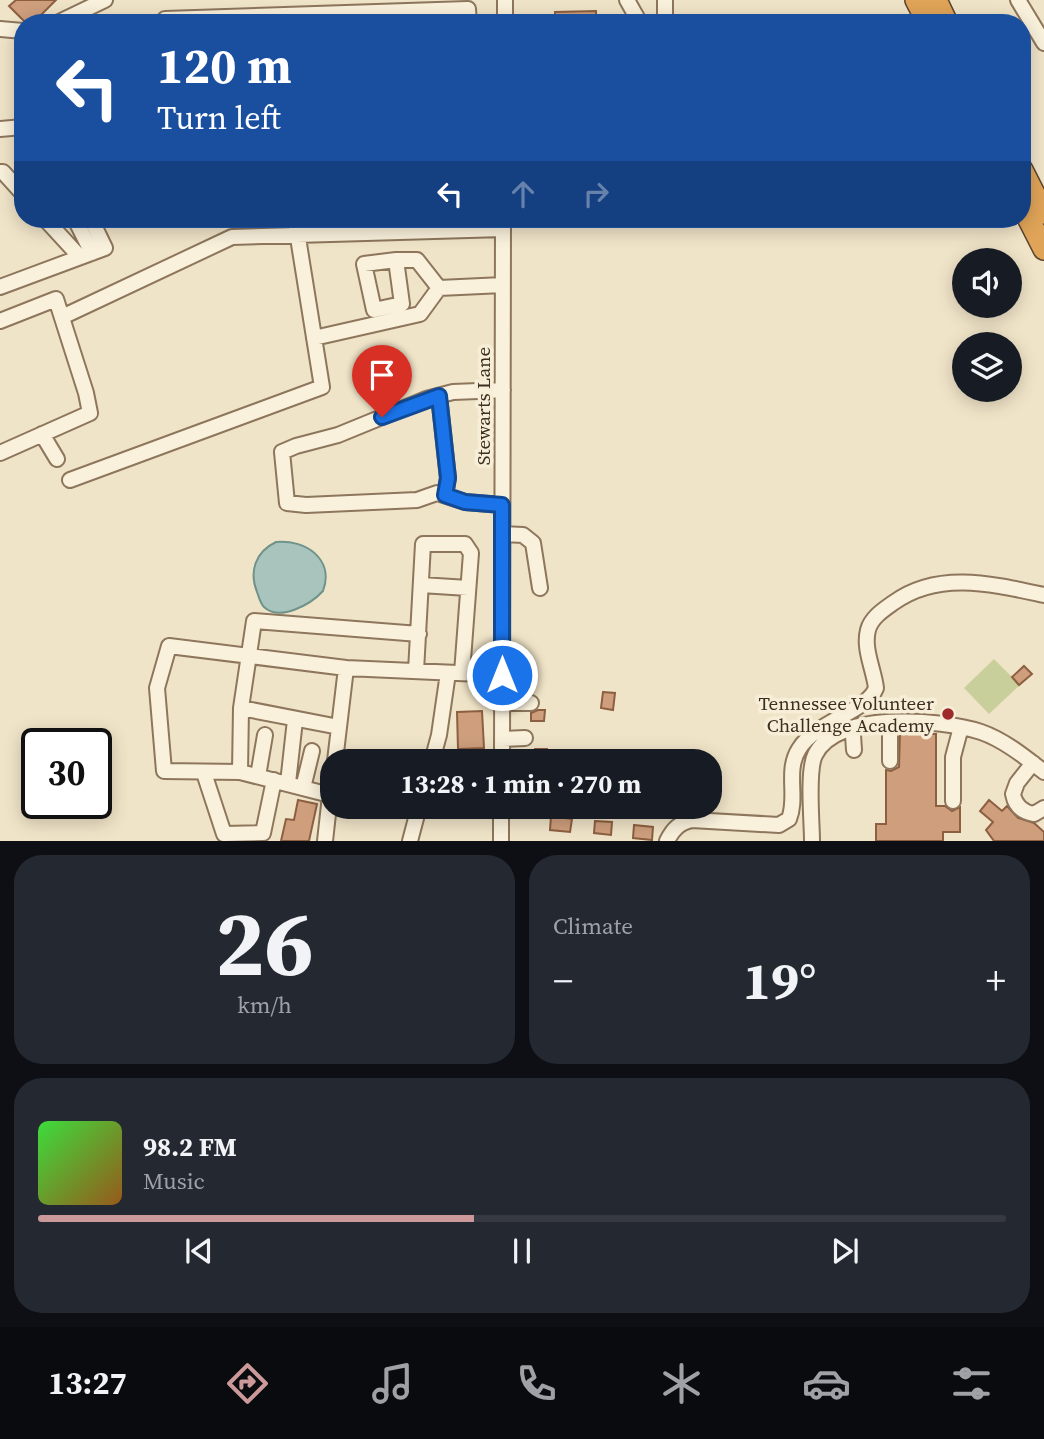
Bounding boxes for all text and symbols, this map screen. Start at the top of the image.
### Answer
text: 120 m [157,32,292,99]
icon: left [42,42,133,133]
text: Turn left [157,96,281,140]
icon: left [431,175,469,213]
icon: ahead [504,175,542,213]
icon: right [577,175,615,213]
map controls [952,248,1022,402]
button: sound [952,248,1022,318]
button: layers [952,332,1022,402]
pin [352,345,412,417]
street label: Stewarts Lane [470,347,496,465]
icon: arrive [363,356,401,394]
position arrow [465,638,539,712]
place label: Tennessee Volunteer Challenge Academy [758,690,934,738]
marker: Tennessee Volunteer Challenge Academy [940,706,956,722]
speed limit sign: 30 [21,728,112,819]
text: 13:28 · 1 min · 270 m [401,766,641,802]
text: 26 [215,881,314,1005]
text: Climate [553,910,633,942]
text: 19° [743,945,816,1016]
text: − [553,955,573,1007]
text: + [986,955,1006,1007]
text: km/h [237,989,292,1021]
text: 98.2 FM [143,1129,237,1165]
text: Music [143,1165,205,1197]
icon: previous [180,1232,218,1270]
icon: pause [503,1232,541,1270]
icon: next [826,1232,864,1270]
icon: directions [223,1359,272,1408]
icon: music [368,1359,417,1408]
icon: phone [512,1359,561,1408]
icon: climate [657,1359,706,1408]
icon: car [802,1359,851,1408]
icon: filters [947,1359,996,1408]
text: 13:27 [48,1361,127,1405]

